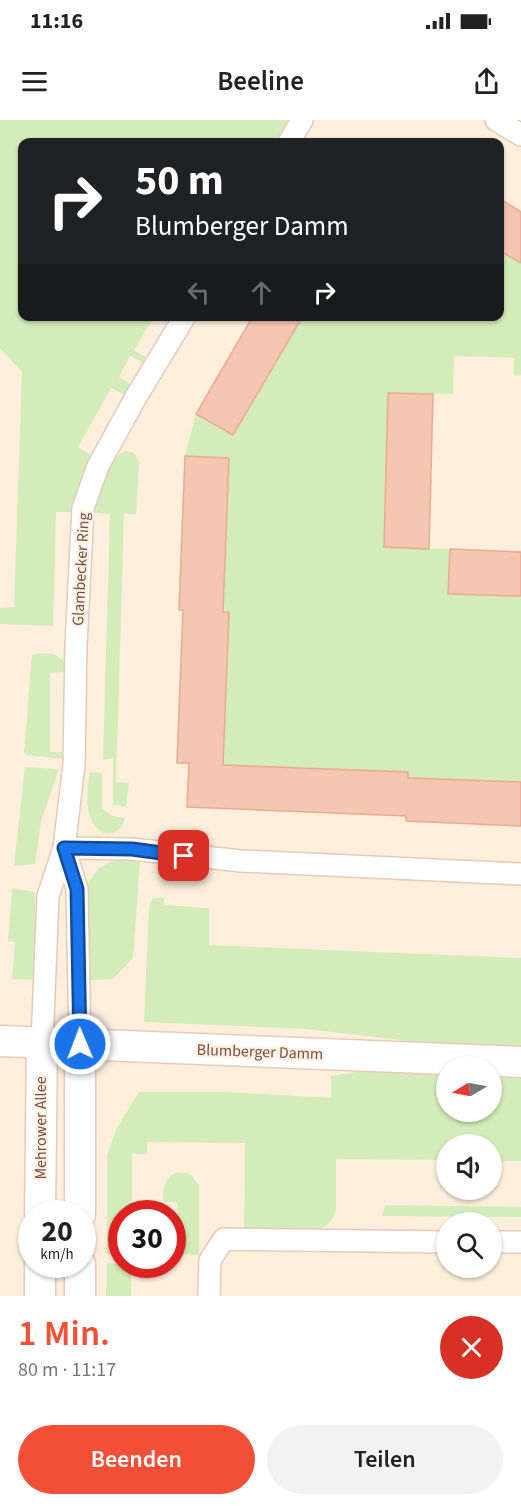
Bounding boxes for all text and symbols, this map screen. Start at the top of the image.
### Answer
text: 11:16 [30,5,83,37]
text: Beeline [217,62,304,101]
icon: menu [18,65,51,98]
icon: share [470,65,503,98]
text: 50 m [135,151,224,211]
icon: right [36,162,114,240]
text: Blumberger Damm [135,207,349,246]
icon: left [182,276,215,309]
icon: ahead [245,276,278,309]
icon: right [308,276,341,309]
street label: Glambecker Ring [67,512,95,626]
pin [158,830,209,881]
icon: arrive [167,839,200,872]
position arrow [48,1012,112,1076]
street label: Blumberger Damm [196,1039,324,1065]
north arrow [436,1056,502,1122]
map controls [436,1056,502,1278]
street label: Mehrower Allee [30,1076,52,1180]
button: sound [436,1134,502,1200]
speed limit sign: 30 [108,1200,186,1278]
text: 20 [41,1210,73,1253]
button: search [436,1212,502,1278]
text: km/h [40,1244,74,1265]
text: 1 Min. [18,1308,110,1359]
button: close [440,1316,503,1379]
text: 80 m · 11:17 [18,1356,116,1384]
button: Beenden [18,1425,255,1494]
button: Teilen [267,1425,503,1494]

